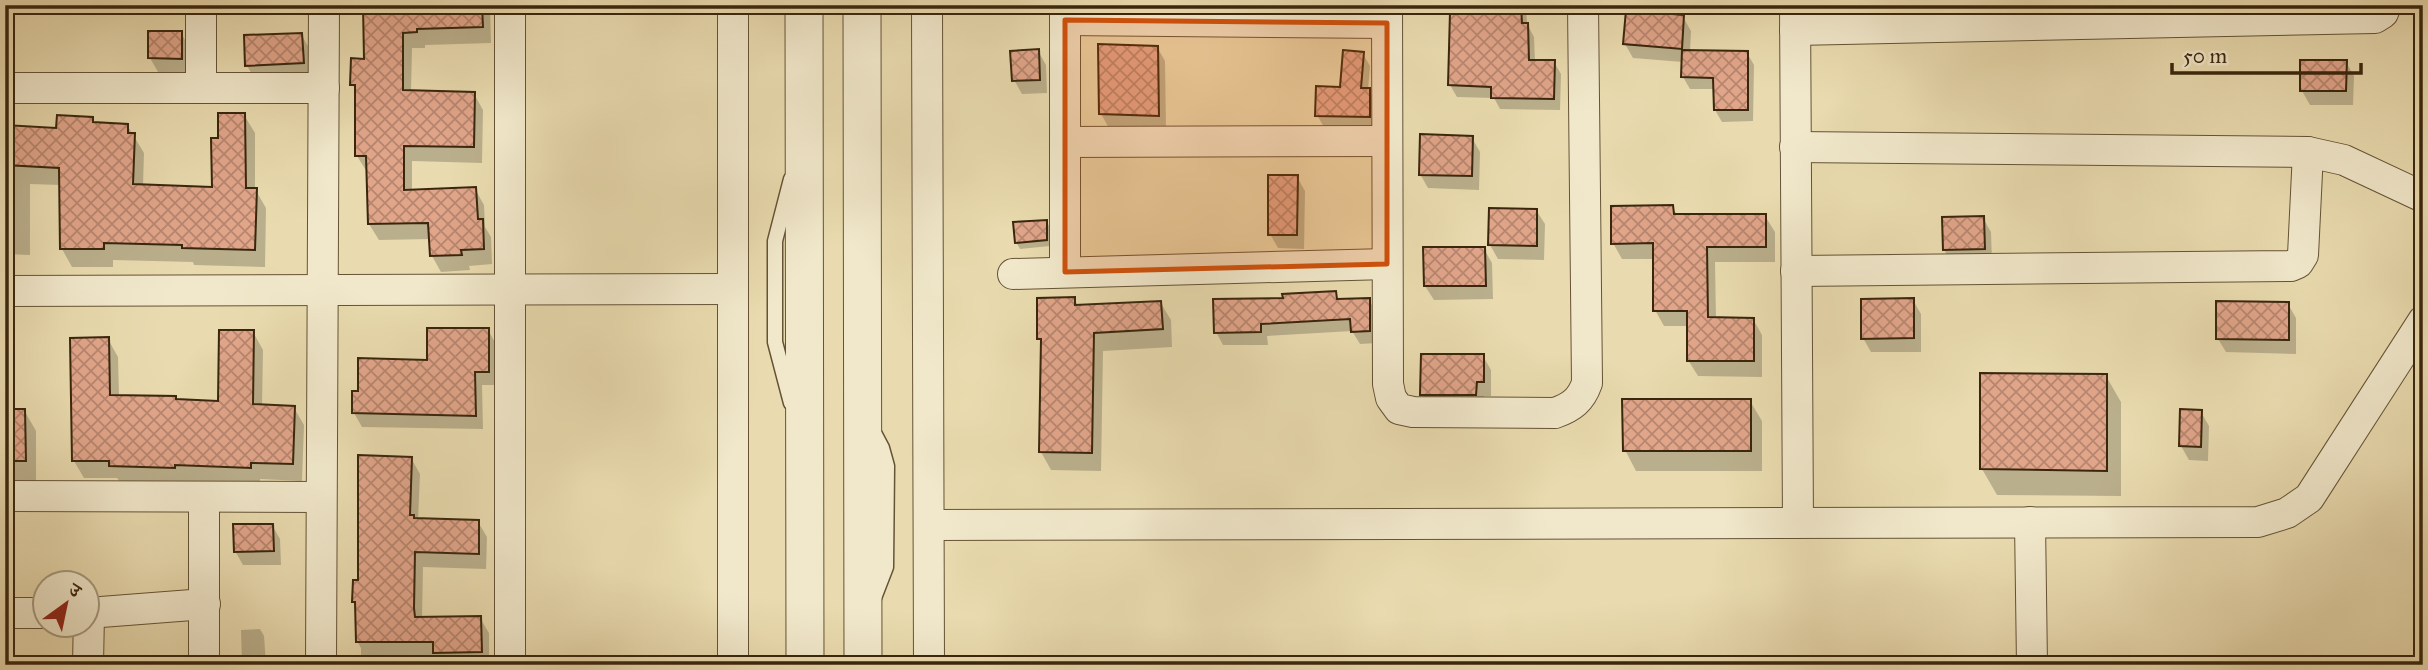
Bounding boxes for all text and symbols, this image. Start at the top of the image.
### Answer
scale bar [2172,32,2362,76]
text: 50 m [2183,43,2228,69]
north arrow [32,568,102,638]
text: उ [63,577,86,603]

